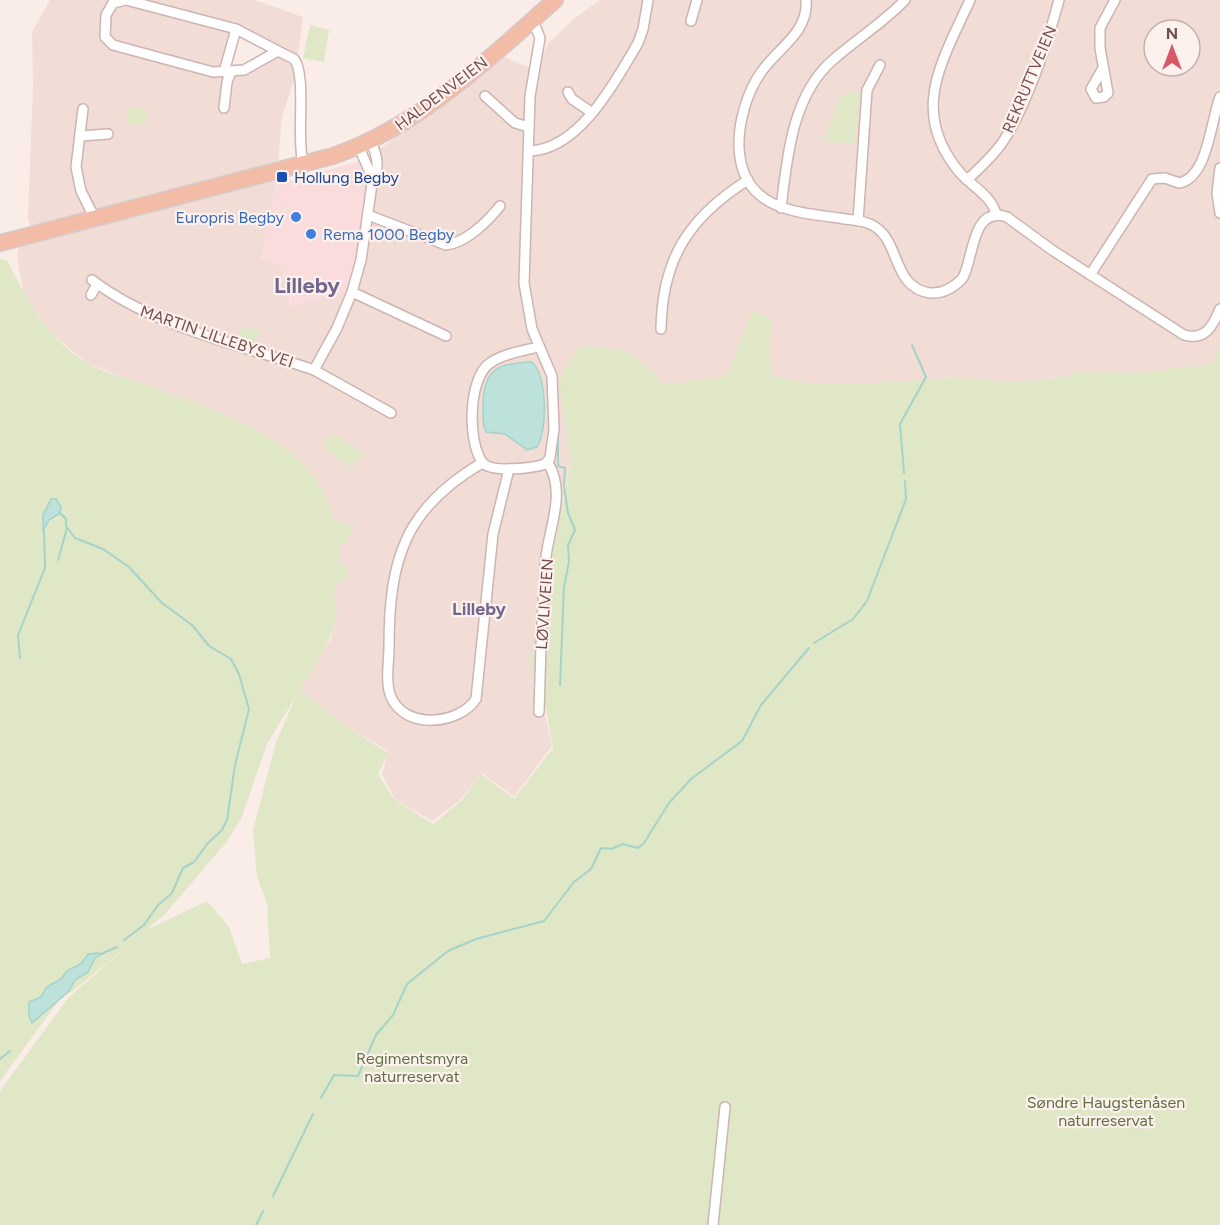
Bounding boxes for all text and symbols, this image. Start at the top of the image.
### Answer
north arrow [1142,18,1202,78]
street label: REKRUTTVEIEN [998,23,1061,136]
text: N [1166,24,1178,43]
street label: HALDENVEIEN [391,52,491,134]
place label: Hollung Begby [294,168,400,187]
marker: Hollung Begby [275,170,289,184]
place label: Europris Begby [175,208,285,227]
marker: Europris Begby [289,210,303,224]
place label: Rema 1000 Begby [323,225,455,244]
marker: Rema 1000 Begby [304,227,318,241]
district label: Lilleby [274,272,340,299]
street label: MARTIN LILLEBYS VEI [138,301,296,372]
street label: LØVLIVEIEN [532,558,557,650]
district label: Lilleby [452,598,507,620]
park label: Regimentsmyra naturreservat [356,1049,468,1086]
park label: Søndre Haugstenåsen naturreservat [1027,1093,1185,1130]

